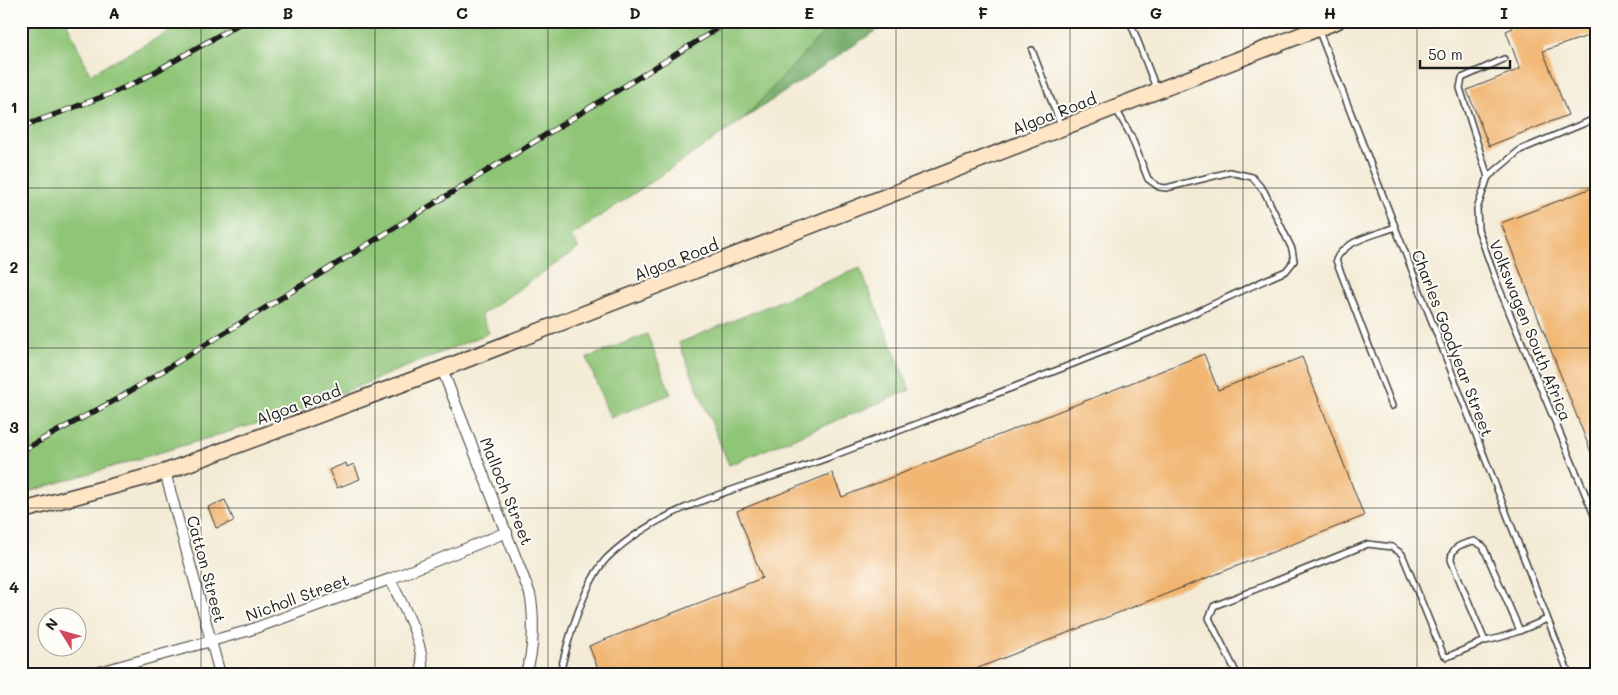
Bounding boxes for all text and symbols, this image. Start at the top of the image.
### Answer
text: A [108,2,120,23]
text: B [283,2,293,23]
text: C [456,2,468,23]
text: D [629,2,641,23]
text: E [804,2,814,23]
text: F [978,2,988,23]
text: G [1150,2,1162,23]
text: H [1324,2,1336,23]
text: I [1500,2,1508,23]
scale bar [1420,38,1510,70]
text: 50 m [1428,44,1463,64]
street label: Algoa Road [1009,87,1099,139]
text: 1 [10,96,18,117]
street label: Algoa Road [631,233,721,285]
street label: Volkswagen South Africa [1485,236,1577,424]
street label: Charles Goodyear Street [1408,247,1498,439]
text: 2 [10,256,19,277]
street label: Algoa Road [253,379,343,429]
text: 3 [9,416,19,437]
street label: Malloch Street [476,434,538,548]
street label: Catton Street [183,513,231,625]
street label: Nicholl Street [242,569,352,625]
text: 4 [9,576,19,597]
north arrow [38,608,88,658]
text: N [40,614,62,634]

